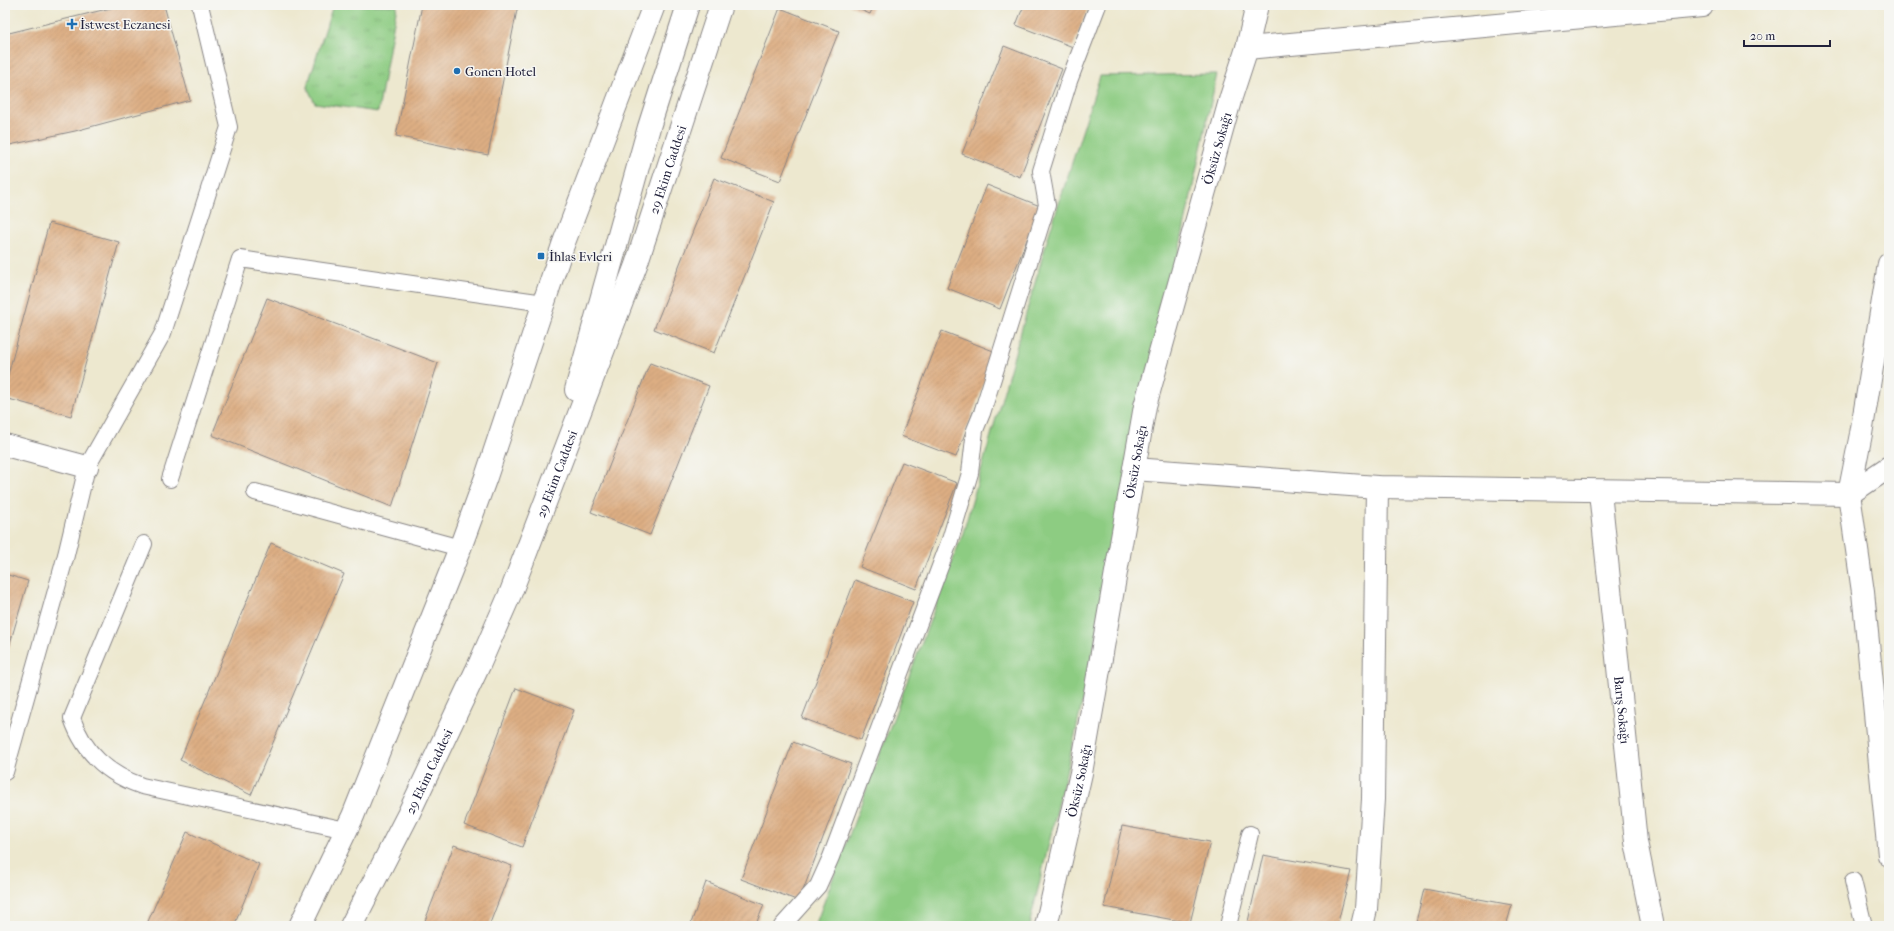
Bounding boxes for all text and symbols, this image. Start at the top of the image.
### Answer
place label: İstwest Eczanesi [80,17,171,32]
marker: İstwest Eczanesi [67,19,77,29]
scale bar [1744,22,1830,48]
text: 20 m [1750,29,1775,43]
place label: Gonen Hotel [465,64,537,79]
marker: Gonen Hotel [452,66,462,76]
street label: Öksüz Sokağı [1200,110,1234,186]
street label: 29 Ekim Caddesi [646,123,689,216]
place label: İhlas Evleri [549,249,612,264]
marker: İhlas Evleri [536,251,546,261]
street label: Öksüz Sokağı [1122,424,1150,500]
street label: 29 Ekim Caddesi [533,428,580,520]
street label: Barış Sokağı [1611,675,1633,745]
street label: 29 Ekim Caddesi [403,727,456,817]
street label: Öksüz Sokağı [1064,743,1094,819]

